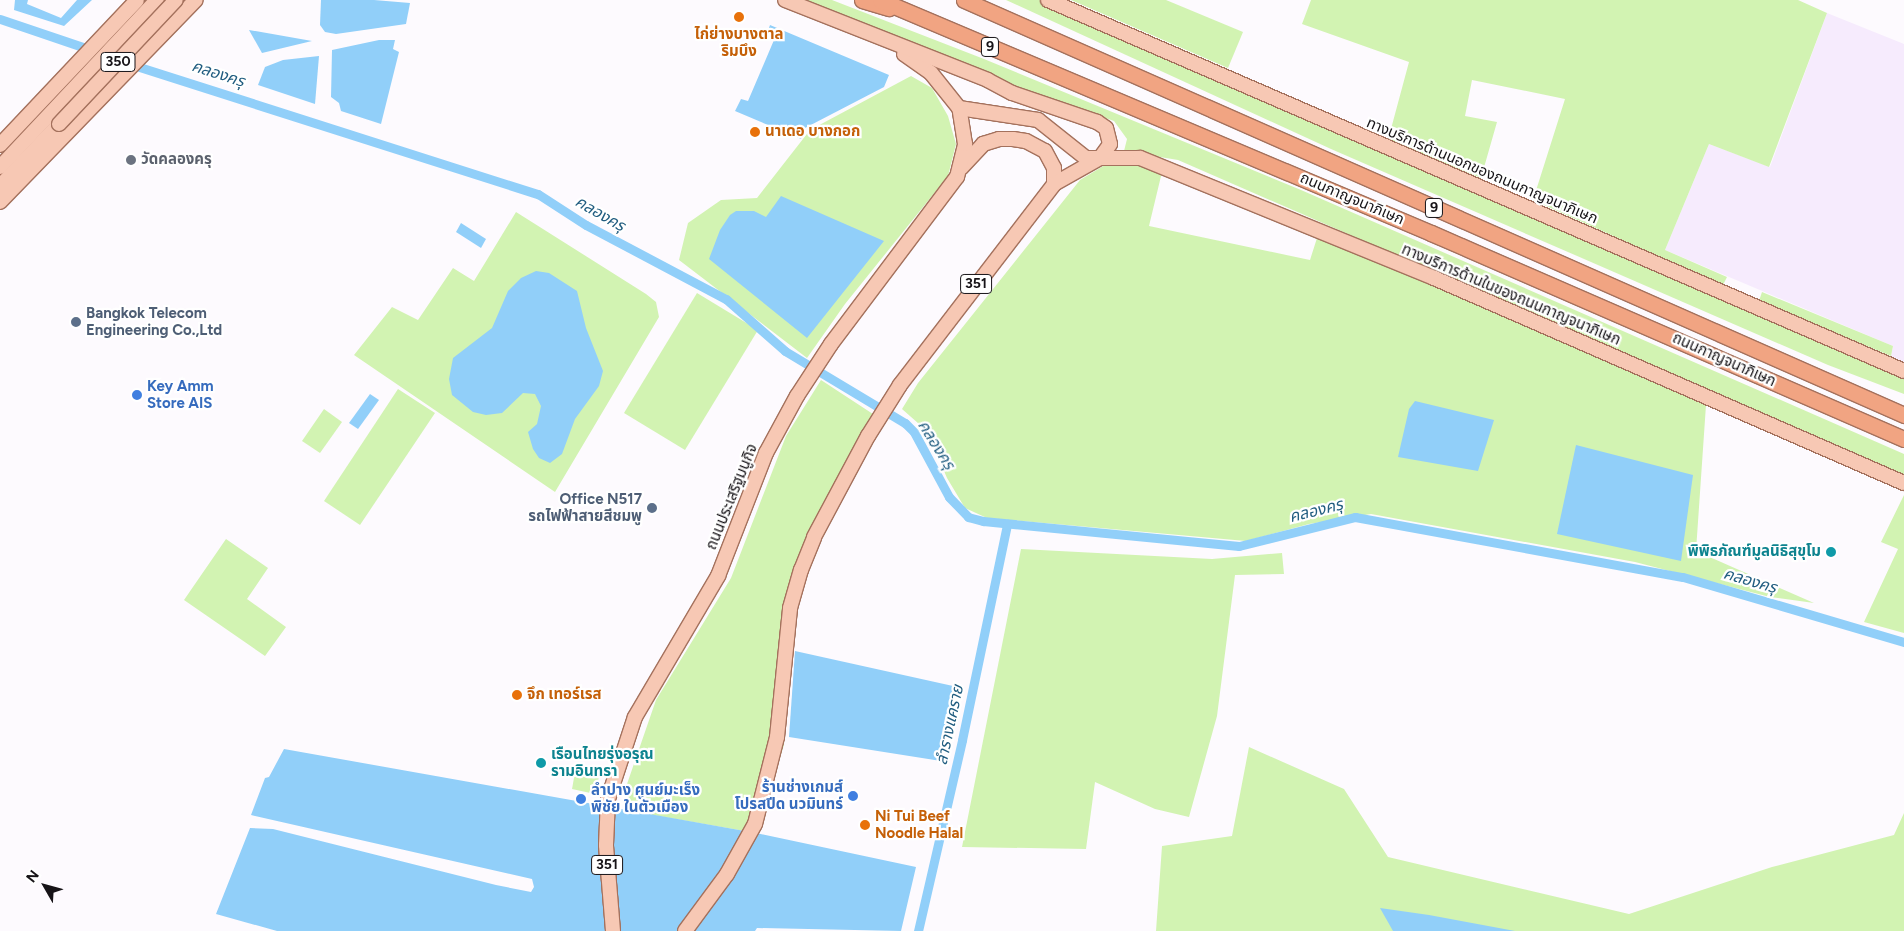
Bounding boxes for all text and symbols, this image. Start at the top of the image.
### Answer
marker: ไก่ย่างบางตาล ริมบึง [733,11,745,23]
place label: ไก่ย่างบางตาล ริมบึง [695,25,783,60]
road number: 9 [980,36,1000,58]
road number: 350 [100,51,136,74]
water label: คลองครุ [189,56,247,92]
street label: ทางบริการด้านนอกของถนนกาญจนาภิเษก [1364,114,1600,228]
place label: นาเดอ บางกอก [765,123,860,141]
marker: นาเดอ บางกอก [749,126,761,138]
place label: วัดคลองครุ [141,151,212,169]
marker: วัดคลองครุ [125,154,137,166]
street label: ถนนกาญจนาภิเษก [1297,169,1407,229]
water label: คลองครุ [572,192,628,236]
road number: 9 [1424,197,1444,220]
street label: ทางบริการด้านในของถนนกาญจนาภิเษก [1399,241,1623,349]
road number: 351 [960,272,992,296]
place label: Bangkok Telecom Engineering Co.,Ltd [86,304,222,339]
marker: Bangkok Telecom Engineering Co.,Ltd [70,316,82,328]
street label: ถนนกาญจนาภิเษก [1669,329,1779,391]
place label: Key Amm Store AIS [147,377,214,412]
marker: Key Amm Store AIS [131,389,143,401]
water label: คลองครุ [913,417,959,473]
street label: ถนนประเสริฐมนูกิจ [703,441,761,553]
place label: Office N517 รถไฟฟ้าสายสีชมพู [528,490,642,525]
water label: คลองครุ [1287,495,1345,527]
marker: Office N517 รถไฟฟ้าสายสีชมพู [646,502,658,514]
place label: พิพิธภัณฑ์มูลนิธิสุขุโม [1688,543,1821,561]
marker: พิพิธภัณฑ์มูลนิธิสุขุโม [1825,546,1837,558]
water label: คลองครุ [1721,564,1779,598]
water label: ลำรางแคราย [932,683,968,767]
place label: จึก เทอร์เรส [527,686,602,704]
marker: จึก เทอร์เรส [511,689,523,701]
place label: เรือนไทยรุ่งอรุณ รามอินทรา [551,745,654,780]
marker: เรือนไทยรุ่งอรุณ รามอินทรา [535,757,547,769]
place label: ร้านช่างเกมส์ โปรสปีด นวมินทร์ [735,778,843,813]
place label: ลำปาง ศูนย์มะเร็ง พิชัย ในตัวเมือง [591,781,700,816]
marker: ร้านช่างเกมส์ โปรสปีด นวมินทร์ [847,790,859,802]
marker: ลำปาง ศูนย์มะเร็ง พิชัย ในตัวเมือง [575,793,587,805]
place label: Ni Tui Beef Noodle Halal [875,807,963,842]
marker: Ni Tui Beef Noodle Halal [859,819,871,831]
road number: 351 [591,854,623,876]
north arrow [20,861,70,911]
text: N [23,867,43,886]

